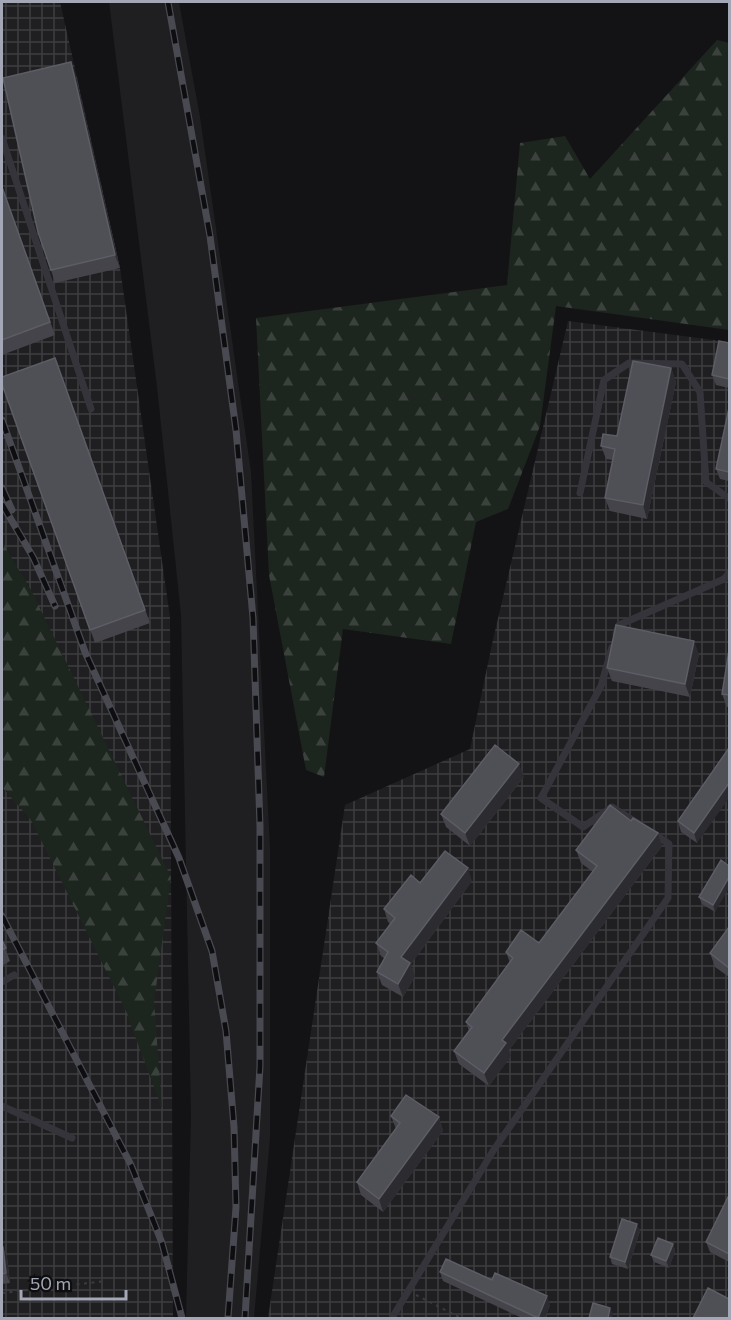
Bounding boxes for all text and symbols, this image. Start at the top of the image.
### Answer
scale bar [21,1263,126,1301]
text: 50 m [30,1272,71,1294]

